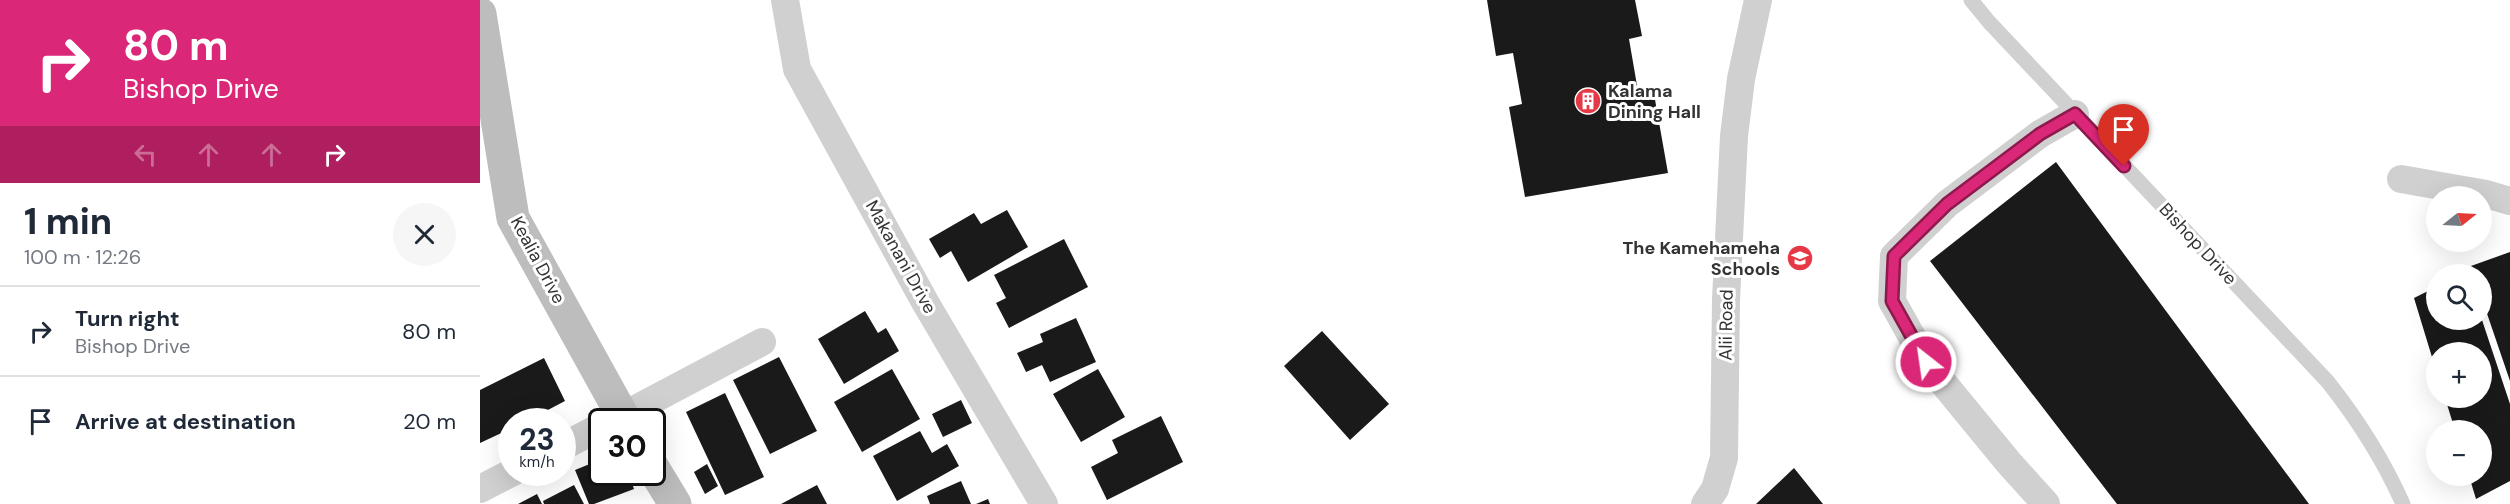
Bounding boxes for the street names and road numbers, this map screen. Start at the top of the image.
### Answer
street label: Makanani Drive [860,196,942,318]
street label: Bishop Drive [2154,198,2242,290]
street label: Kealia Drive [505,212,571,308]
street label: Alii Road [1713,289,1739,361]

